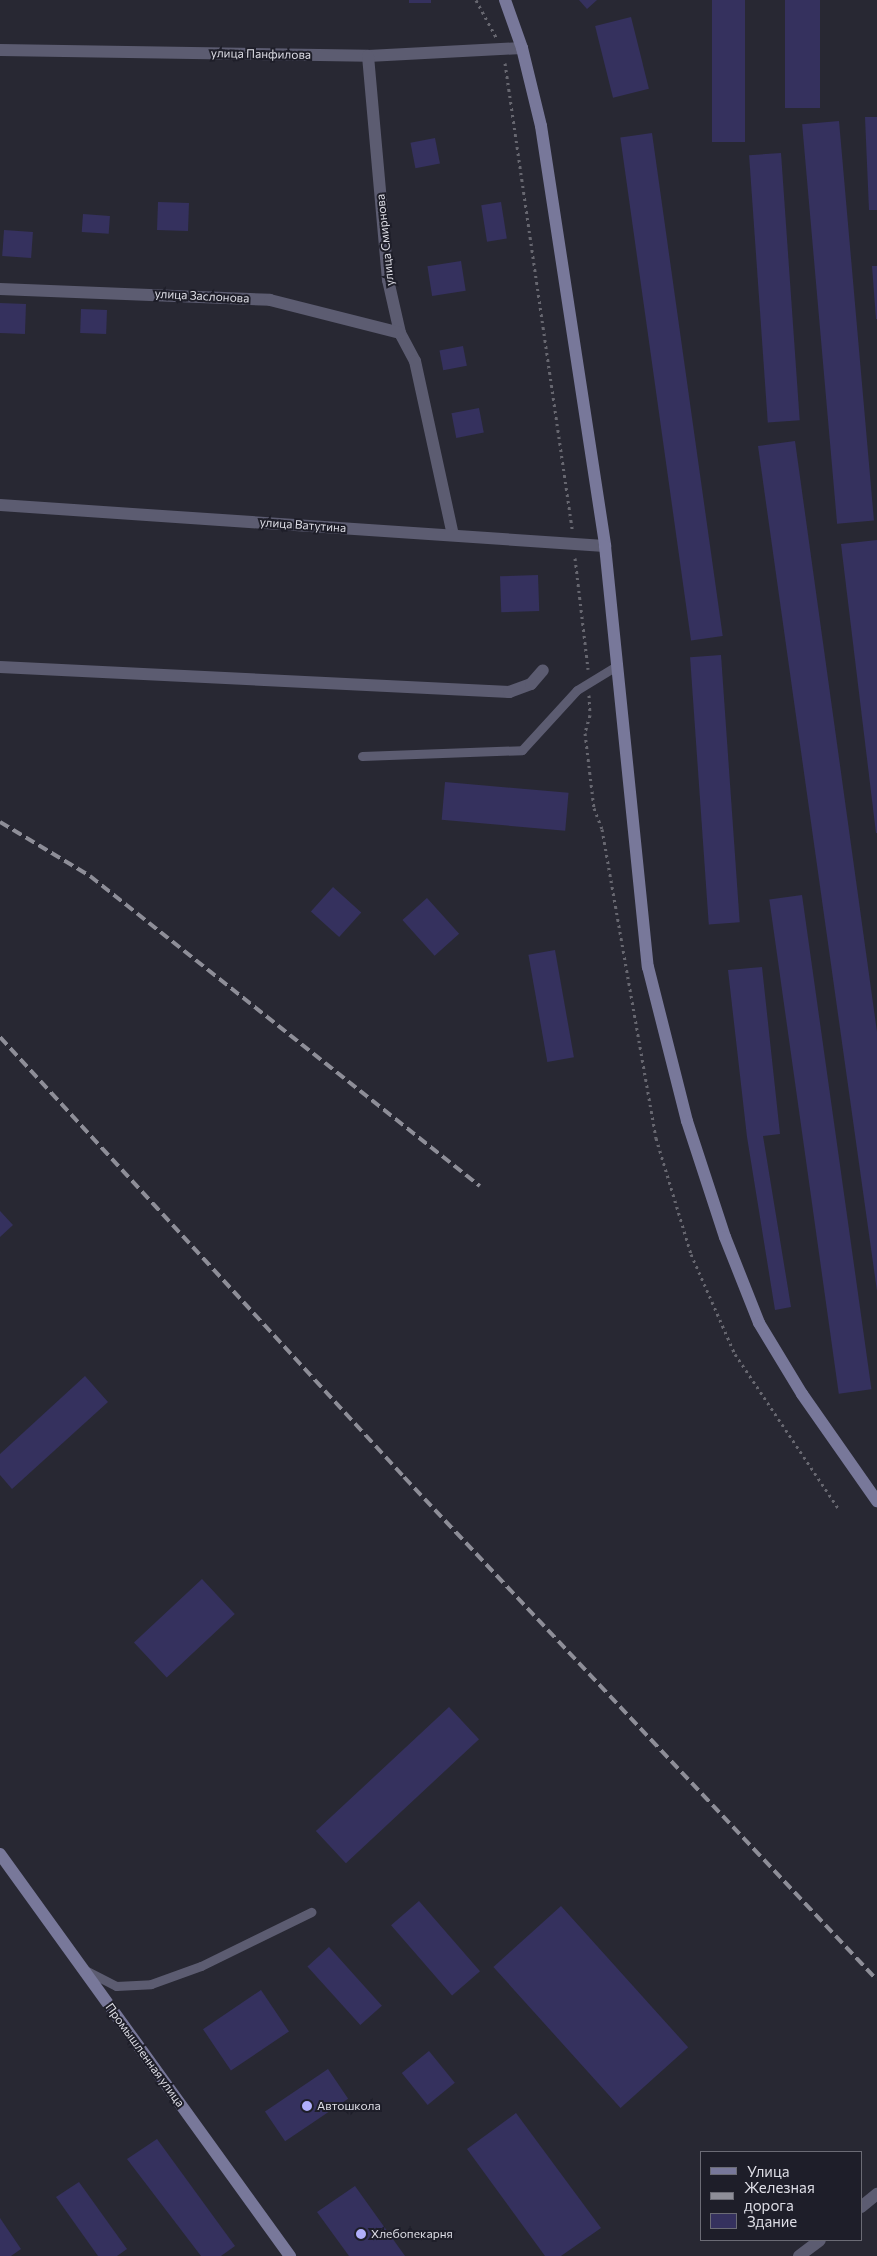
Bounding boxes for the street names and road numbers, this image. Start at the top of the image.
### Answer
street label: улица Панфилова [211,46,311,62]
street label: улица Смирнова [373,193,397,287]
street label: улица Заслонова [154,286,250,306]
street label: улица Ватутина [259,515,347,535]
street label: Промышленная улица [102,2000,188,2110]

